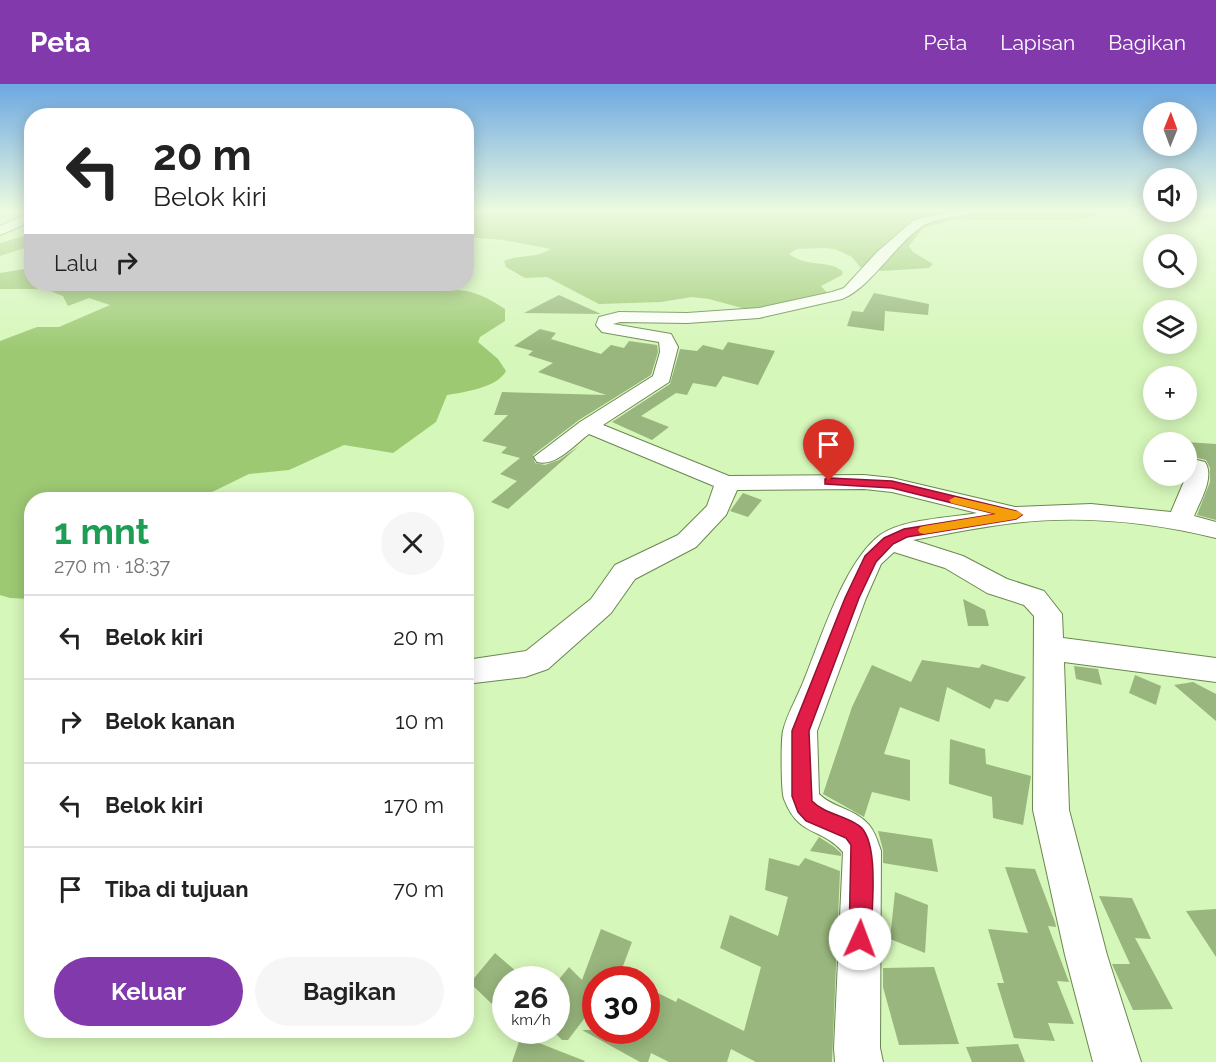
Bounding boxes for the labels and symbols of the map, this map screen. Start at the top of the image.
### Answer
north arrow [1143,102,1197,156]
pin [803,419,854,481]
position arrow [828,907,892,971]
speed limit sign: 30 [582,966,660,1044]

